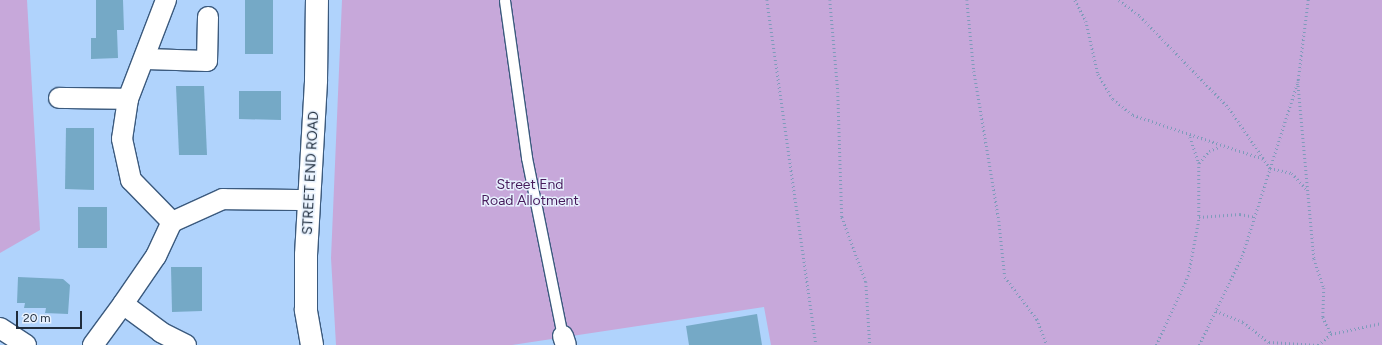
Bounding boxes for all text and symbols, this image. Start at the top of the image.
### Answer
street label: STREET END ROAD [299,111,323,235]
park label: Street End Road Allotment [481,177,579,210]
scale bar [18,303,84,329]
text: 20 m [23,311,51,325]

